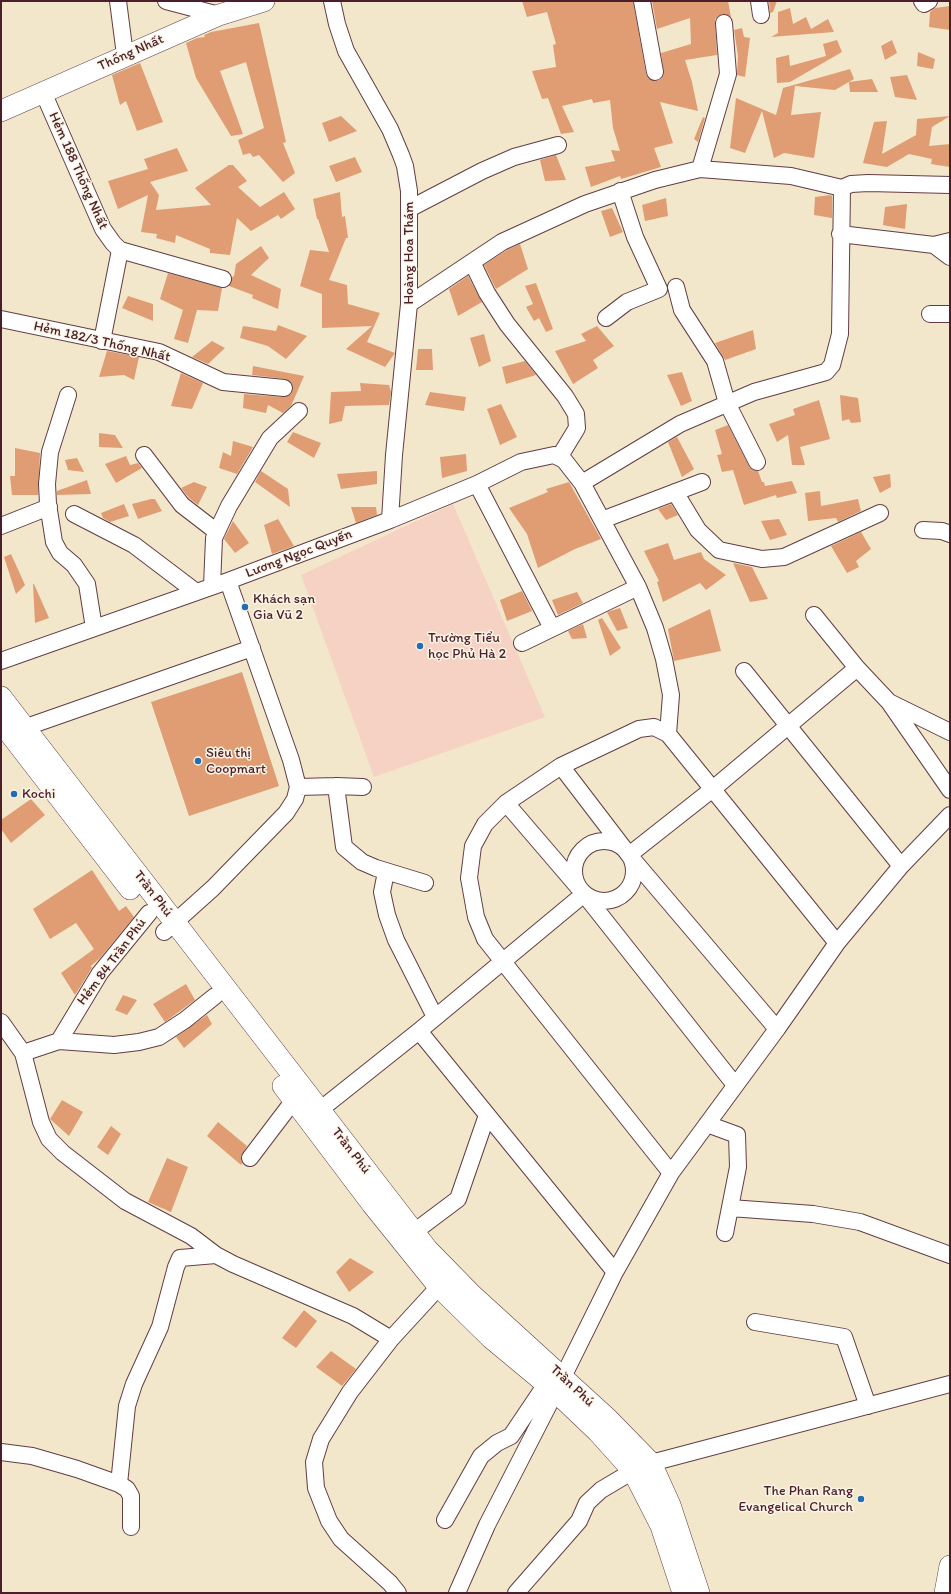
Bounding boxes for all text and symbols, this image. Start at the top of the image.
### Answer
street label: Thống Nhất [95,31,167,75]
street label: Hẻm 188 Thống Nhất [45,110,111,232]
street label: Hoàng Hoa Thám [401,201,417,305]
street label: Hẻm 182/3 Thống Nhất [32,318,172,366]
street label: Lương Ngọc Quyến [243,526,355,582]
place label: Khách sạn Gia Vũ 2 [253,591,315,624]
marker: Khách sạn Gia Vũ 2 [240,602,250,612]
place label: Trường Tiểu học Phủ Hà 2 [428,630,506,662]
marker: Trường Tiểu học Phủ Hà 2 [415,641,425,651]
place label: Siêu thị Coopmart [206,745,266,778]
marker: Siêu thị Coopmart [193,756,203,766]
place label: Kochi [22,786,55,802]
marker: Kochi [9,789,19,799]
street label: Trần Phú [130,868,176,920]
street label: Hẻm 84 Trần Phú [74,915,150,1009]
street label: Trần Phú [328,1125,374,1177]
street label: Trần Phú [547,1361,597,1411]
place label: The Phan Rang Evangelical Church [738,1483,853,1516]
marker: The Phan Rang Evangelical Church [856,1494,866,1504]

